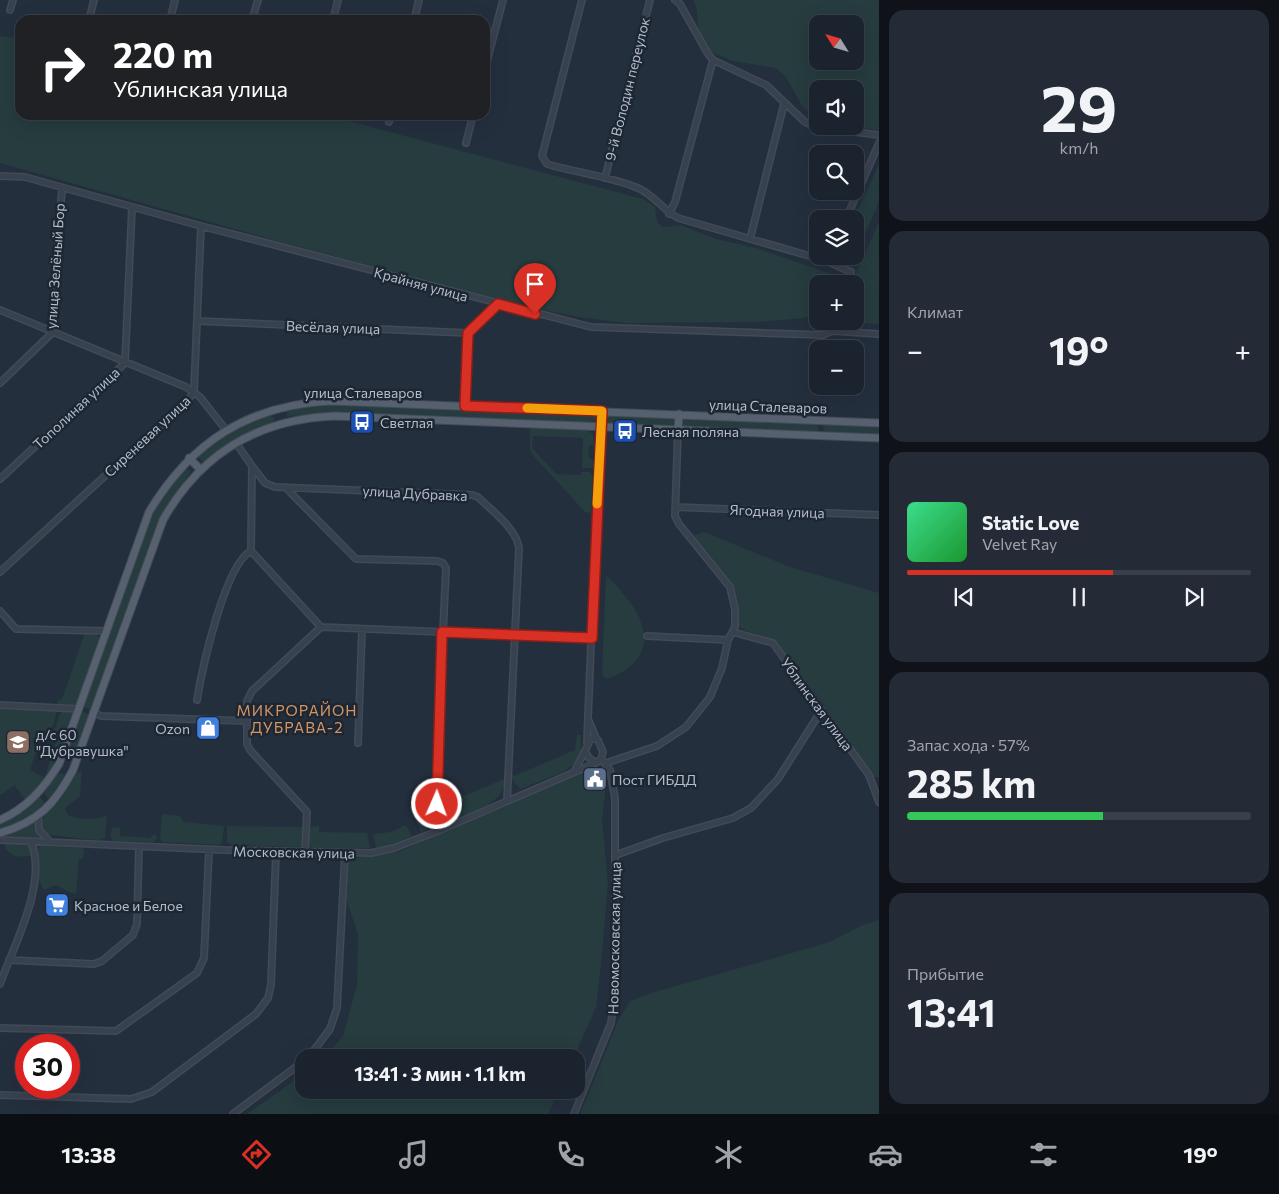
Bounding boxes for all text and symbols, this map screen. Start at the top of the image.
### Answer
street label: 9-й Володин переулок [601,15,653,162]
north arrow [809,15,864,70]
map controls [809,15,864,395]
text: 220 m [113,32,213,75]
icon: right [30,35,95,100]
text: 29 [1041,66,1117,145]
text: Ублинская улица [113,75,288,102]
button: sound [809,80,864,135]
text: km/h [1060,138,1098,157]
button: search [809,145,864,200]
street label: улица Зелёный Бор [42,203,68,329]
button: layers [809,210,864,265]
street label: Крайняя улица [372,263,470,305]
pin [514,263,556,314]
icon: arrive [521,270,549,298]
button: + [809,275,864,330]
text: Климат [907,302,963,321]
street label: Весёлая улица [286,317,380,337]
text: 19° [1049,326,1109,373]
text: − [907,333,923,367]
text: + [1235,333,1251,367]
button: − [809,340,864,395]
street label: Тополиная улица [29,364,123,452]
street label: улица Сталеваров [304,384,422,401]
street label: Сиреневая улица [100,392,194,480]
street label: улица Сталеваров [709,395,827,417]
bus stop icon: Светлая [349,409,375,435]
place label: Светлая [380,414,433,431]
bus stop icon: Лесная поляна [612,418,638,444]
place label: Лесная поляна [642,423,739,440]
street label: улица Дубравка [362,482,468,504]
street label: Ягодная улица [729,501,825,521]
text: Static Love [982,511,1079,534]
text: Velvet Ray [982,534,1057,553]
icon: previous [950,583,978,611]
icon: pause [1065,583,1093,611]
icon: next [1180,583,1208,611]
street label: Ублинская улица [777,654,857,754]
district label: МИКРОРАЙОН ДУБРАВА-2 [236,701,358,736]
shop icon: Ozon [195,715,221,741]
place label: Ozon [155,720,190,737]
place label: д/с 60 "Дубравушка" [36,726,129,759]
school or university icon: д/с 60 "Дубравушка" [5,729,31,755]
text: Запас хода · 57% [907,735,1030,754]
text: 285 km [907,759,1036,806]
public building icon: Пост ГИБДД [582,766,608,792]
place label: Пост ГИБДД [612,771,697,788]
position arrow [410,777,462,829]
street label: Московская улица [233,842,355,862]
street label: Новомосковская улица [604,861,624,1015]
supermarket icon: Красное и Белое [44,892,70,918]
place label: Красное и Белое [74,897,183,914]
text: Прибытие [907,964,984,983]
text: 13:41 [907,988,996,1035]
speed limit sign: 30 [15,1034,80,1099]
text: 13:41 · 3 мин · 1.1 km [354,1062,526,1085]
icon: directions [239,1137,274,1172]
icon: music [396,1137,431,1172]
icon: phone [553,1137,588,1172]
icon: climate [711,1137,746,1172]
icon: car [868,1137,903,1172]
icon: filters [1026,1137,1061,1172]
text: 13:38 [61,1141,116,1168]
text: 19° [1183,1141,1218,1168]

